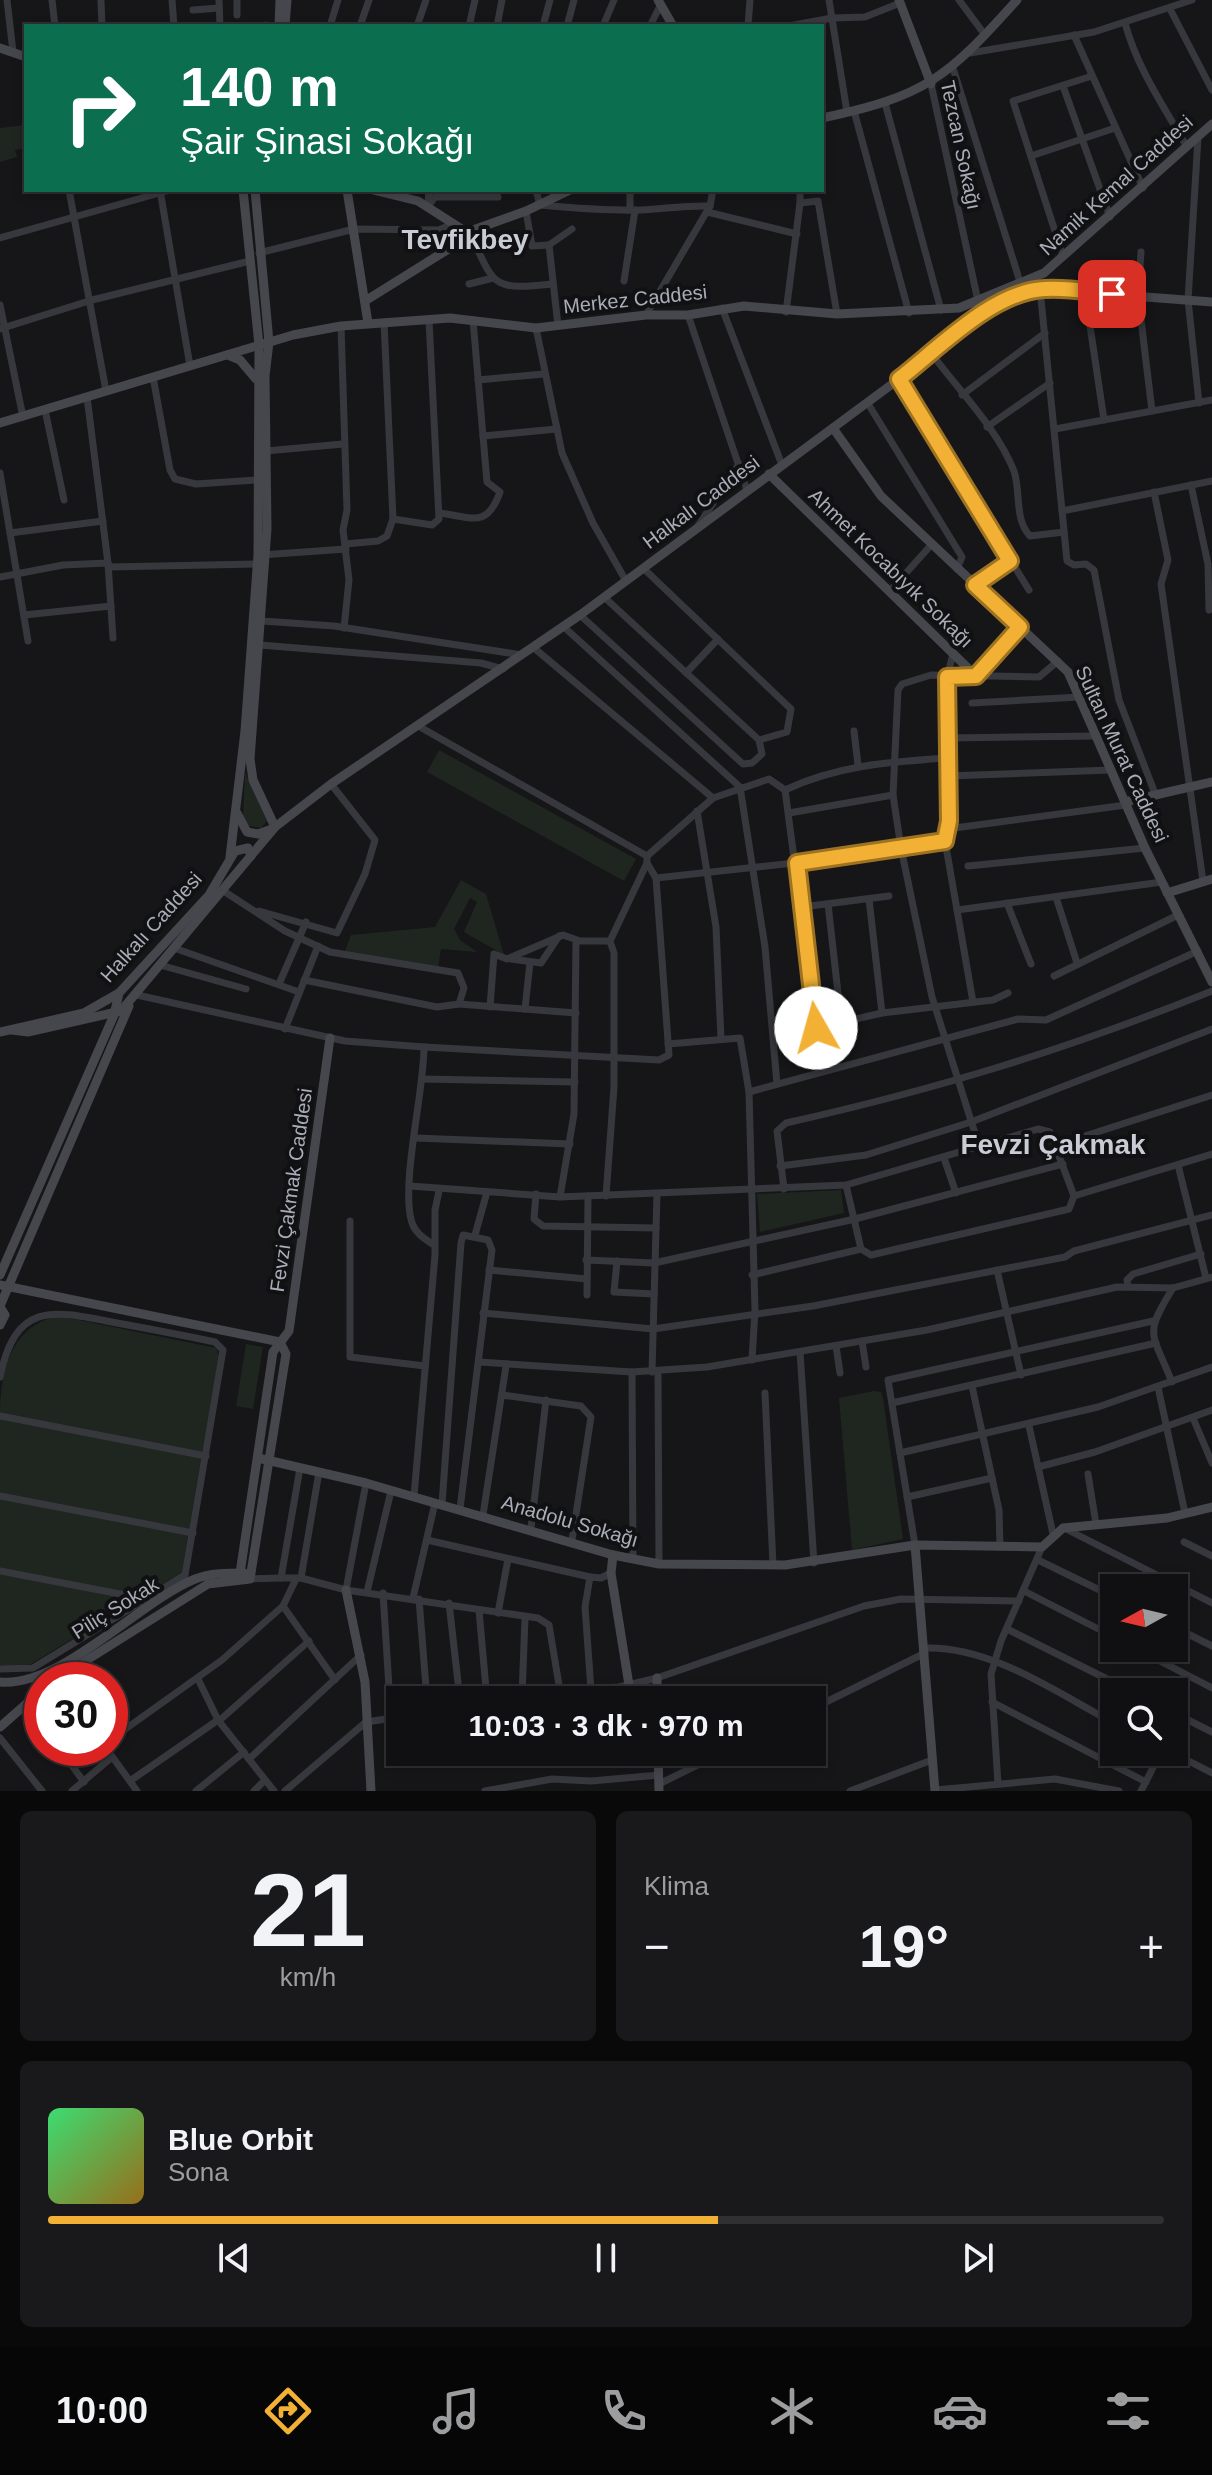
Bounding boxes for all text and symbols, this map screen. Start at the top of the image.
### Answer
text: 140 m [180,55,339,118]
icon: right [48,56,152,160]
street label: Tezcan Sokağı [937,79,985,211]
street label: Namik Kemal Caddesi [1035,111,1197,259]
text: Şair Şinasi Sokağı [180,121,474,162]
district label: Tevfikbey [401,224,529,255]
pin [1078,260,1146,328]
icon: arrive [1090,272,1134,316]
street label: Merkez Caddesi [562,281,708,317]
street label: Halkalı Caddesi [638,451,764,553]
street label: Ahmet Kocabıyık Sokağı [805,484,977,652]
street label: Sultan Murat Caddesi [1071,662,1173,846]
street label: Halkalı Caddesi [96,868,206,986]
position arrow [774,986,858,1070]
street label: Fevzi Çakmak Caddesi [266,1087,316,1293]
district label: Fevzi Çakmak [960,1129,1146,1160]
street label: Anadolu Sokağı [499,1491,641,1551]
street label: Piliç Sokak [68,1572,163,1643]
north arrow [1100,1574,1188,1662]
map controls [1100,1574,1188,1766]
speed limit sign: 30 [24,1662,128,1766]
button: search [1100,1678,1188,1766]
text: 10:03 · 3 dk · 970 m [468,1709,744,1742]
text: 21 [250,1852,366,1968]
text: Klima [644,1871,709,1901]
text: 19° [859,1913,949,1980]
text: − [644,1922,670,1971]
text: + [1138,1922,1164,1971]
text: km/h [280,1962,336,1992]
text: Blue Orbit [168,2123,313,2156]
text: Sona [168,2157,229,2187]
icon: previous [212,2236,256,2280]
icon: pause [584,2236,628,2280]
icon: next [956,2236,1000,2280]
icon: directions [260,2383,316,2439]
icon: music [428,2383,484,2439]
icon: phone [596,2383,652,2439]
icon: climate [764,2383,820,2439]
icon: car [932,2383,988,2439]
icon: filters [1100,2383,1156,2439]
text: 10:00 [56,2390,148,2431]

